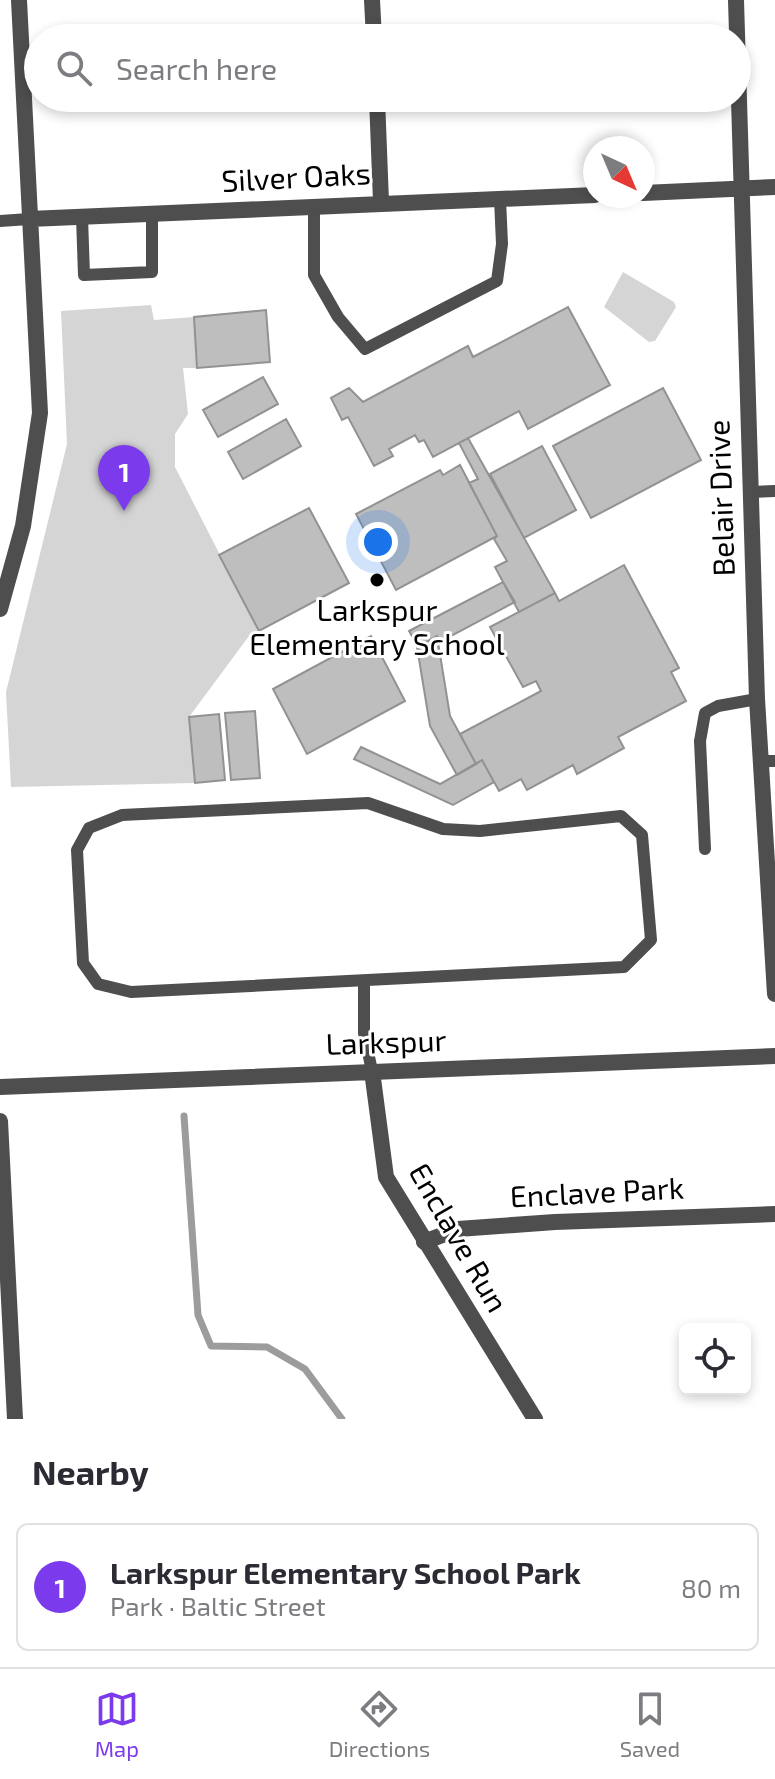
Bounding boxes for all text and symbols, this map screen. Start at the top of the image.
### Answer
search box [24,24,751,112]
icon: search [52,46,96,90]
text: Search here [116,50,277,86]
north arrow [583,136,655,208]
street label: Silver Oaks [220,154,371,198]
street label: Belair Drive [699,419,741,577]
pin: 1 [98,445,150,511]
your location [358,522,398,562]
marker: Larkspur Elementary School [368,571,386,589]
place label: Larkspur Elementary School [249,591,505,661]
street label: Larkspur [325,1021,447,1061]
street label: Enclave Run [403,1156,517,1318]
street label: Enclave Park [509,1168,685,1214]
map controls [679,1323,751,1395]
button: locate [679,1323,751,1395]
text: Nearby [32,1451,149,1492]
text: Larkspur Elementary School Park [110,1554,581,1590]
text: 1 [54,1572,66,1603]
text: 80 m [681,1572,741,1603]
text: Park · Baltic Street [110,1590,326,1621]
tab: Map [95,1687,139,1761]
tab: Directions [329,1687,430,1761]
tab: Saved [620,1687,680,1761]

